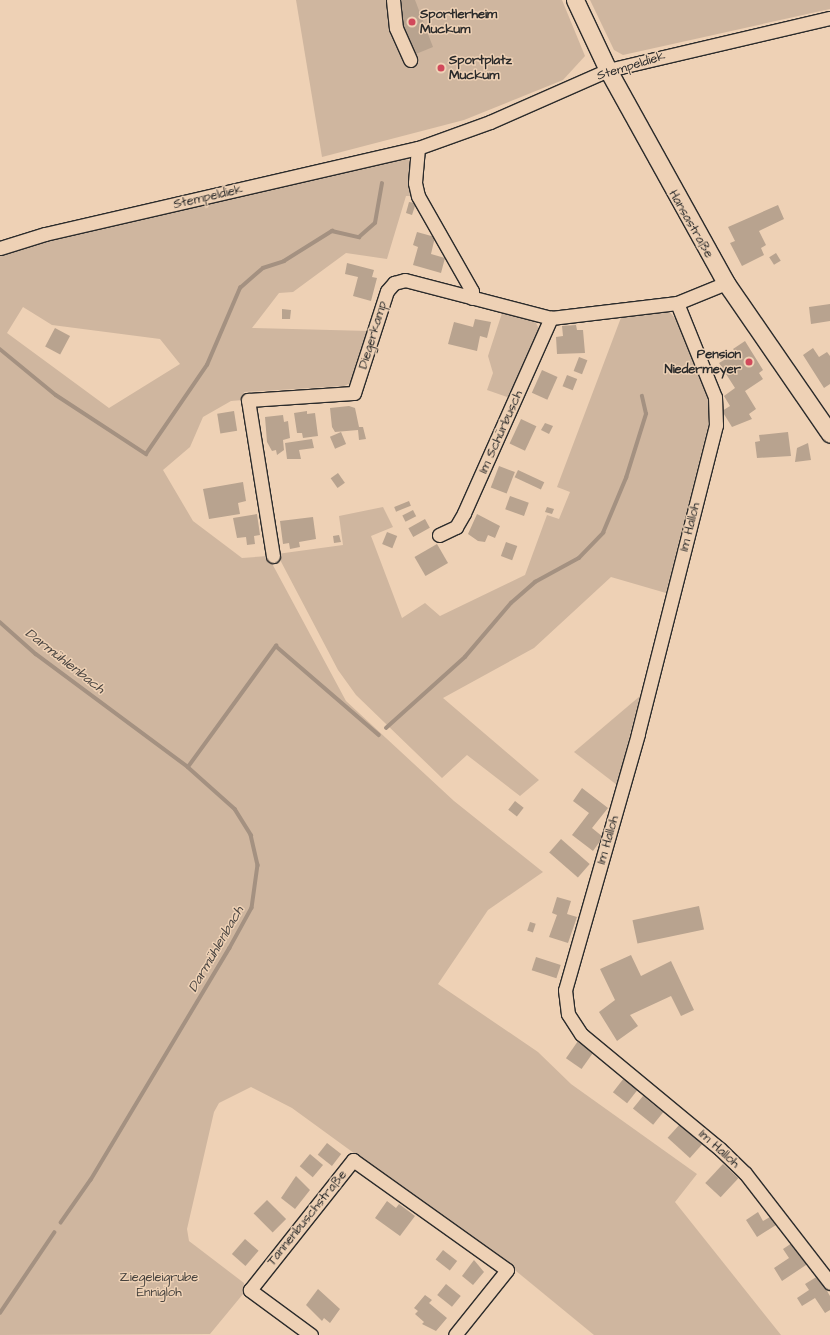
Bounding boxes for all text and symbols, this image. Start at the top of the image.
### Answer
place label: Sportlerheim Muckum [420,7,497,38]
marker: Sportlerheim Muckum [407,17,417,27]
street label: Stempeldiek [595,48,667,84]
place label: Sportplatz Muckum [449,53,512,84]
marker: Sportplatz Muckum [436,63,446,73]
street label: Stempeldiek [172,181,244,213]
street label: Hansastraße [665,187,717,261]
street label: Diegerkamp [355,299,391,371]
place label: Pension Niedermeyer [664,347,741,378]
marker: Pension Niedermeyer [744,357,754,367]
street label: Im Schürbusch [476,388,526,476]
street label: Im Halloh [676,501,704,553]
water label: Darmühlenbach [22,625,108,697]
street label: Im Halloh [594,814,622,866]
water label: Darmühlenbach [185,903,247,995]
street label: Im Halloh [695,1127,743,1171]
street label: Tannenbuschstraße [264,1167,350,1269]
park label: Ziegeleigrube Ennigloh [120,1270,198,1301]

